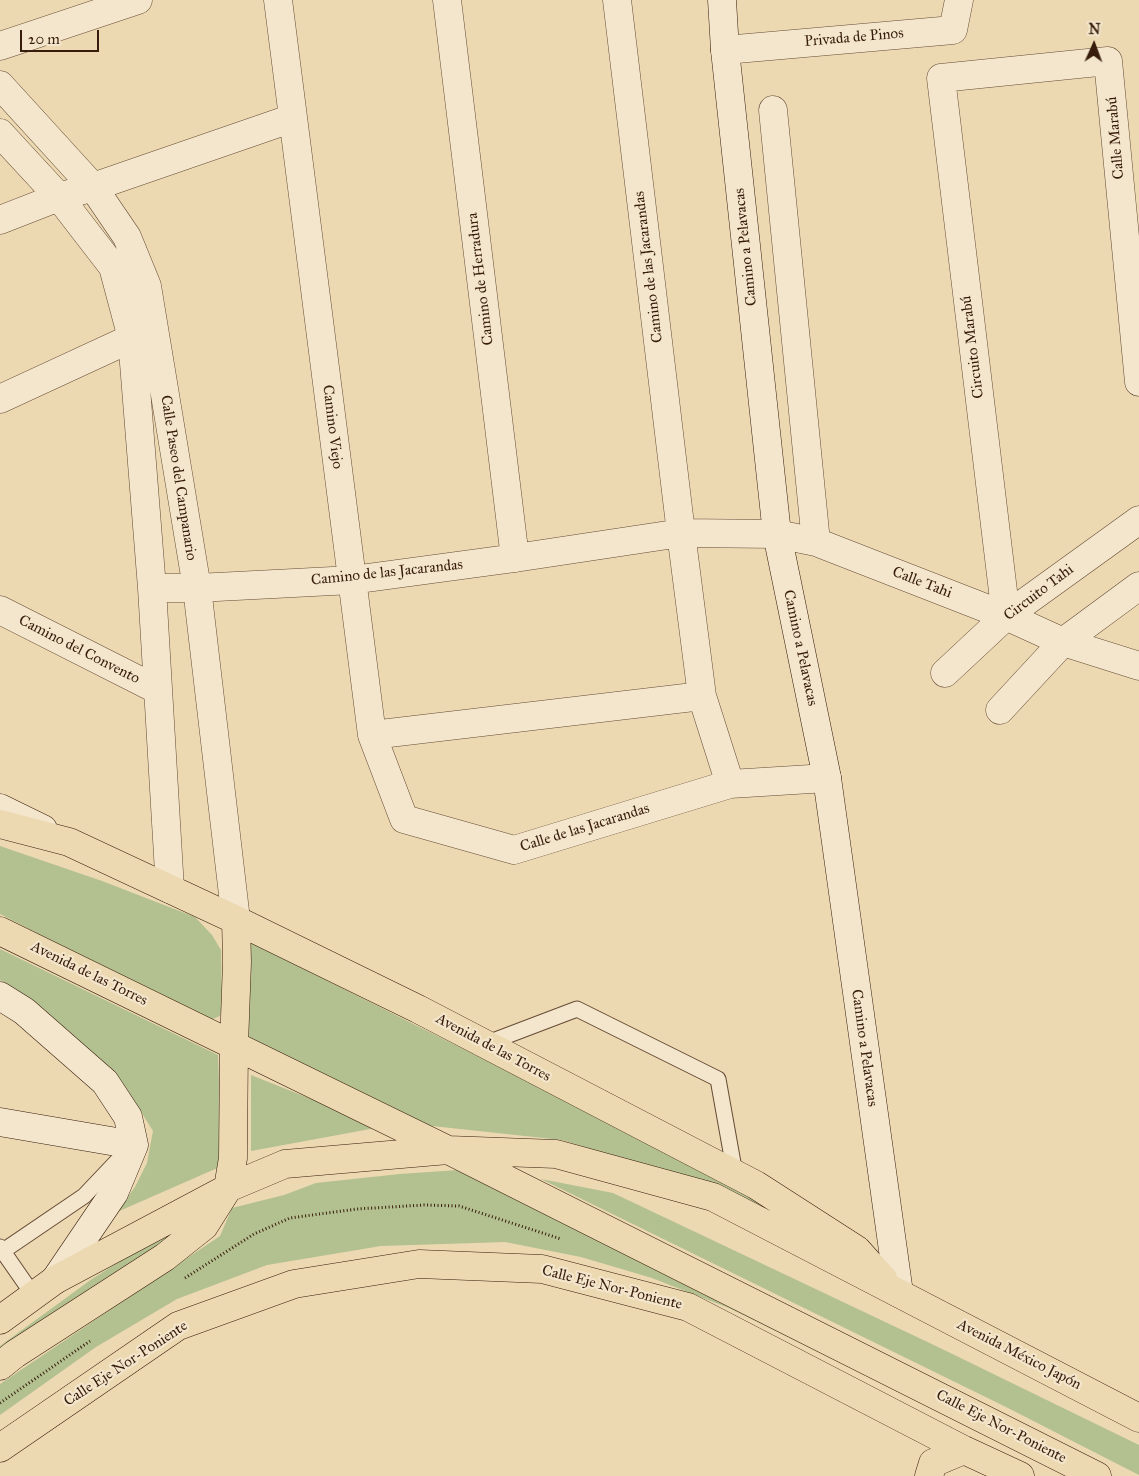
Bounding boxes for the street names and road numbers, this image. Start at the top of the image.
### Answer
street label: Privada de Pinos [804,25,904,51]
street label: Calle Marabú [1103,96,1129,180]
street label: Camino a Pelavacas [731,187,761,307]
street label: Camino de las Jacarandas [631,190,667,344]
street label: Camino de Herradura [464,212,498,346]
street label: Circuito Marabú [958,295,988,399]
street label: Camino Viejo [318,384,346,470]
street label: Calle Paseo del Campanario [156,394,200,562]
street label: Camino de las Jacarandas [310,556,464,590]
street label: Circuito Tahi [1001,561,1077,625]
street label: Calle Tahi [890,563,954,603]
street label: Camino a Pelavacas [779,588,821,708]
street label: Camino del Convento [15,612,143,688]
street label: Calle de las Jacarandas [518,800,652,856]
street label: Avenida de las Torres [28,938,150,1010]
street label: Camino a Pelavacas [847,988,881,1108]
street label: Avenida de las Torres [432,1010,554,1086]
street label: Calle Eje Nor-Poniente [540,1262,684,1314]
street label: Avenida México Japón [954,1316,1084,1394]
street label: Calle Eje Nor-Poniente [61,1317,191,1411]
street label: Calle Eje Nor-Poniente [933,1386,1069,1468]

